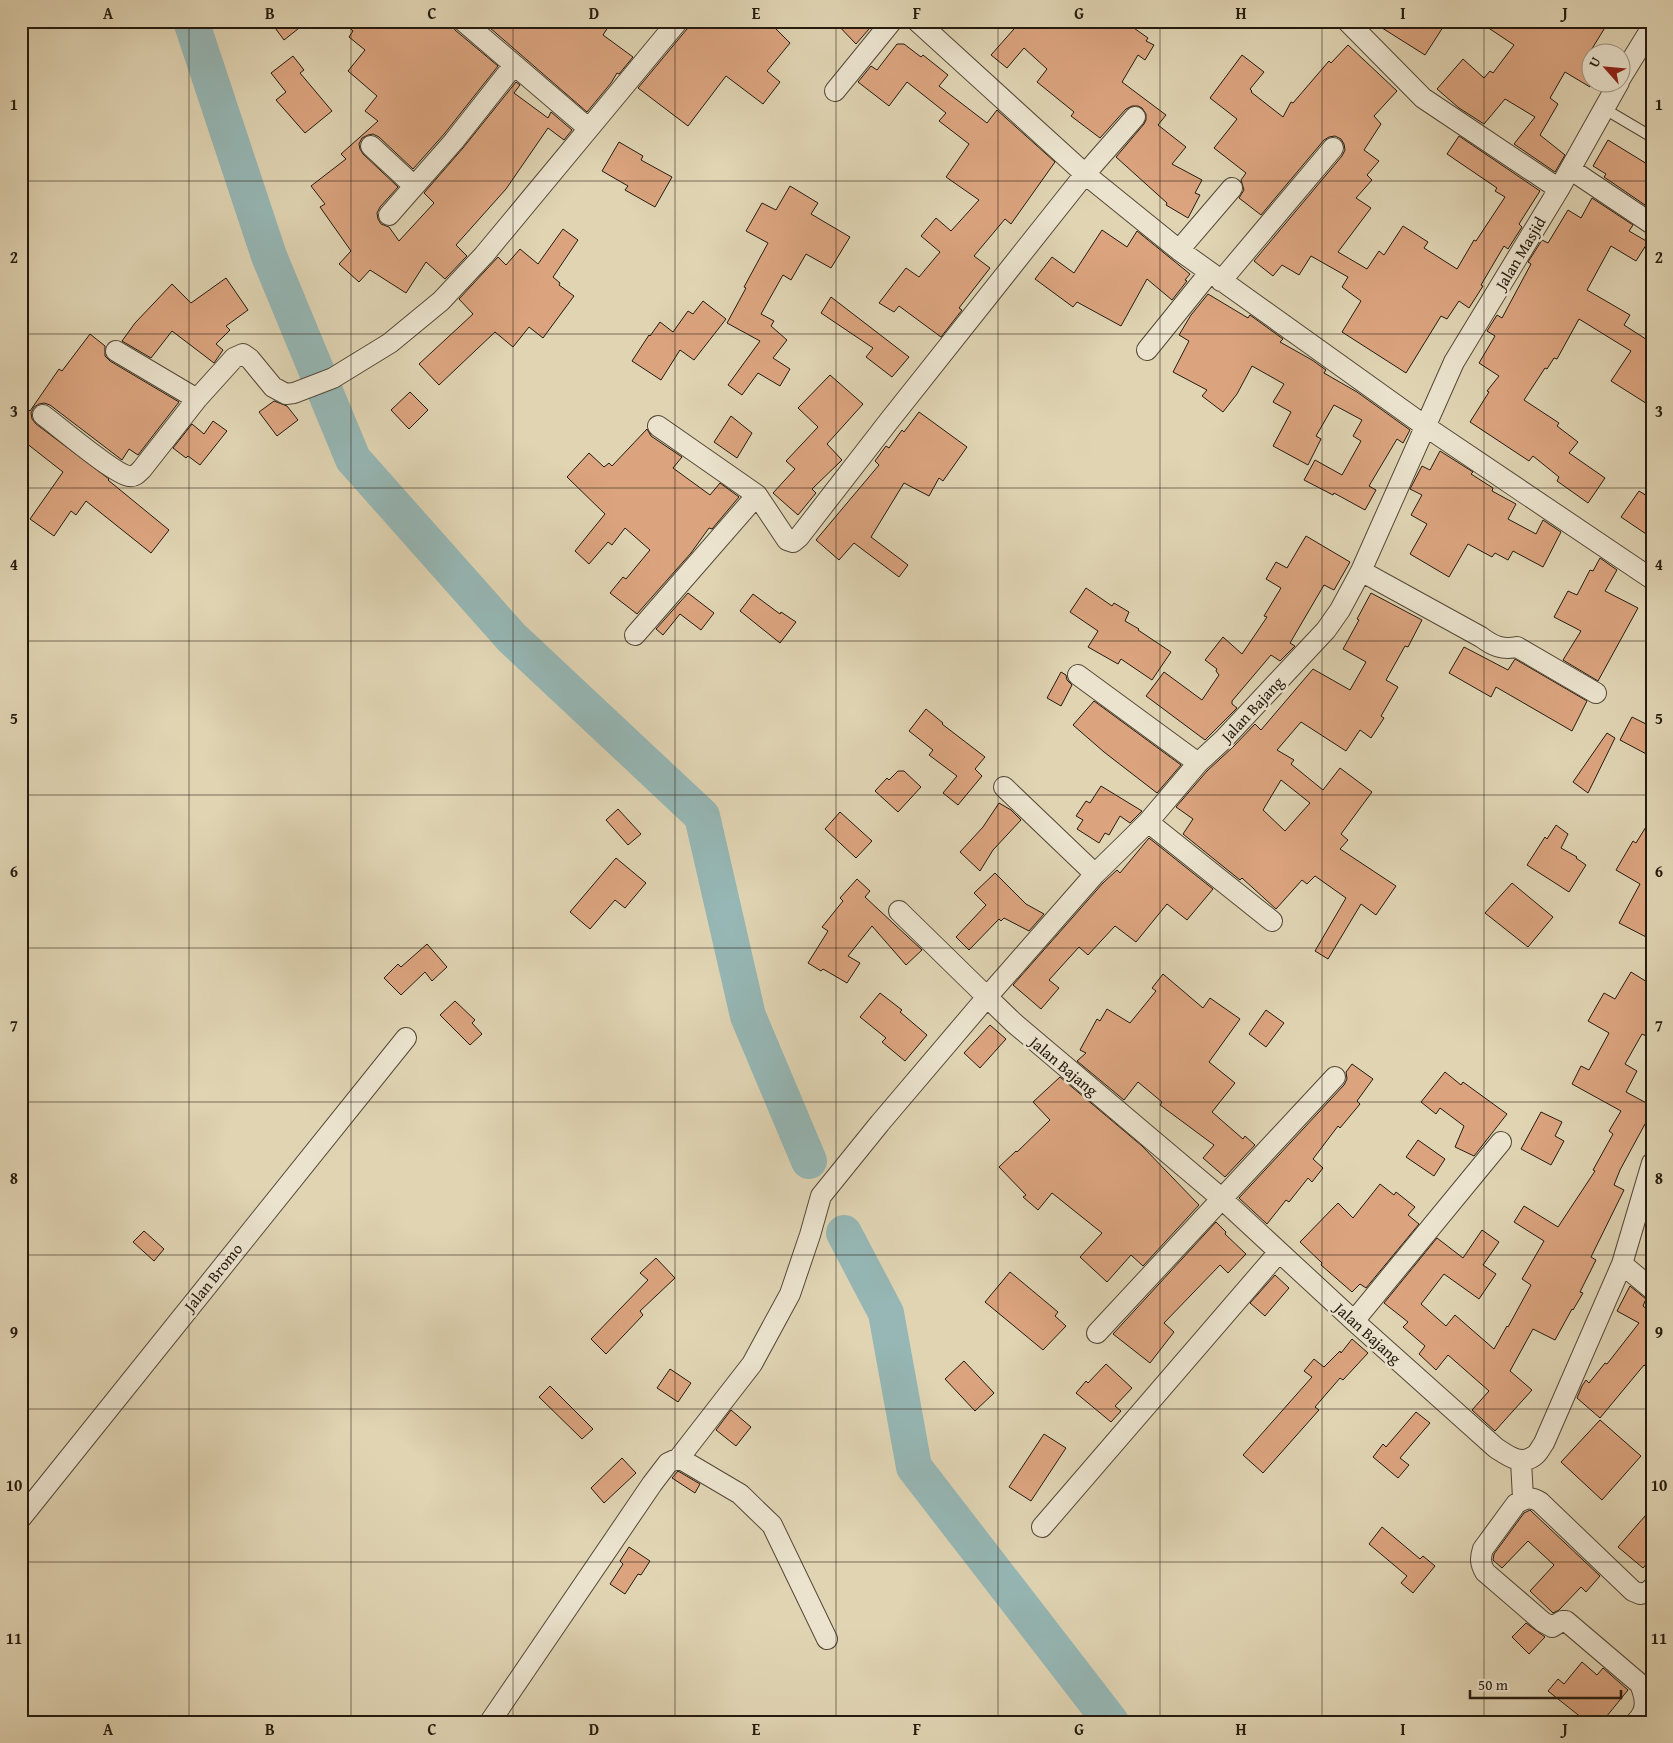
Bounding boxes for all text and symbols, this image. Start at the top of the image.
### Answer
text: A [103,1,114,25]
text: B [265,1,275,25]
text: C [427,1,437,25]
text: D [589,1,599,25]
text: E [752,1,761,25]
text: F [913,1,921,25]
text: G [1074,1,1084,25]
text: H [1235,1,1247,25]
text: I [1400,1,1406,25]
text: J [1559,1,1568,25]
north arrow [1580,42,1630,92]
text: U [1583,53,1606,71]
text: 1 [10,92,18,116]
text: 1 [1655,92,1663,116]
street label: Jalan Masjid [1488,211,1552,296]
text: 2 [10,245,18,269]
text: 2 [1655,245,1663,269]
text: 3 [10,399,18,423]
text: 3 [1655,399,1663,423]
text: 4 [10,552,18,576]
text: 4 [1655,552,1663,576]
street label: Jalan Bajang [1214,671,1289,749]
text: 5 [10,706,18,730]
text: 5 [1655,706,1663,730]
text: 6 [10,859,18,883]
text: 6 [1655,859,1663,883]
text: 7 [10,1013,18,1037]
text: 7 [1655,1013,1663,1037]
street label: Jalan Bajang [1023,1029,1103,1102]
text: 8 [10,1166,18,1190]
text: 8 [1655,1166,1663,1190]
street label: Jalan Bromo [177,1238,248,1318]
street label: Jalan Bajang [1328,1295,1407,1370]
text: 9 [10,1320,18,1344]
text: 9 [1655,1320,1663,1344]
text: 10 [6,1473,22,1497]
text: 10 [1651,1473,1667,1497]
text: 11 [6,1626,22,1650]
text: 11 [1651,1626,1667,1650]
scale bar [1470,1668,1622,1700]
text: 50 m [1478,1674,1509,1695]
text: A [103,1717,114,1741]
text: B [265,1717,275,1741]
text: C [427,1717,437,1741]
text: D [589,1717,599,1741]
text: E [752,1717,761,1741]
text: F [913,1717,921,1741]
text: G [1074,1717,1084,1741]
text: H [1235,1717,1247,1741]
text: I [1400,1717,1406,1741]
text: J [1559,1717,1568,1741]

